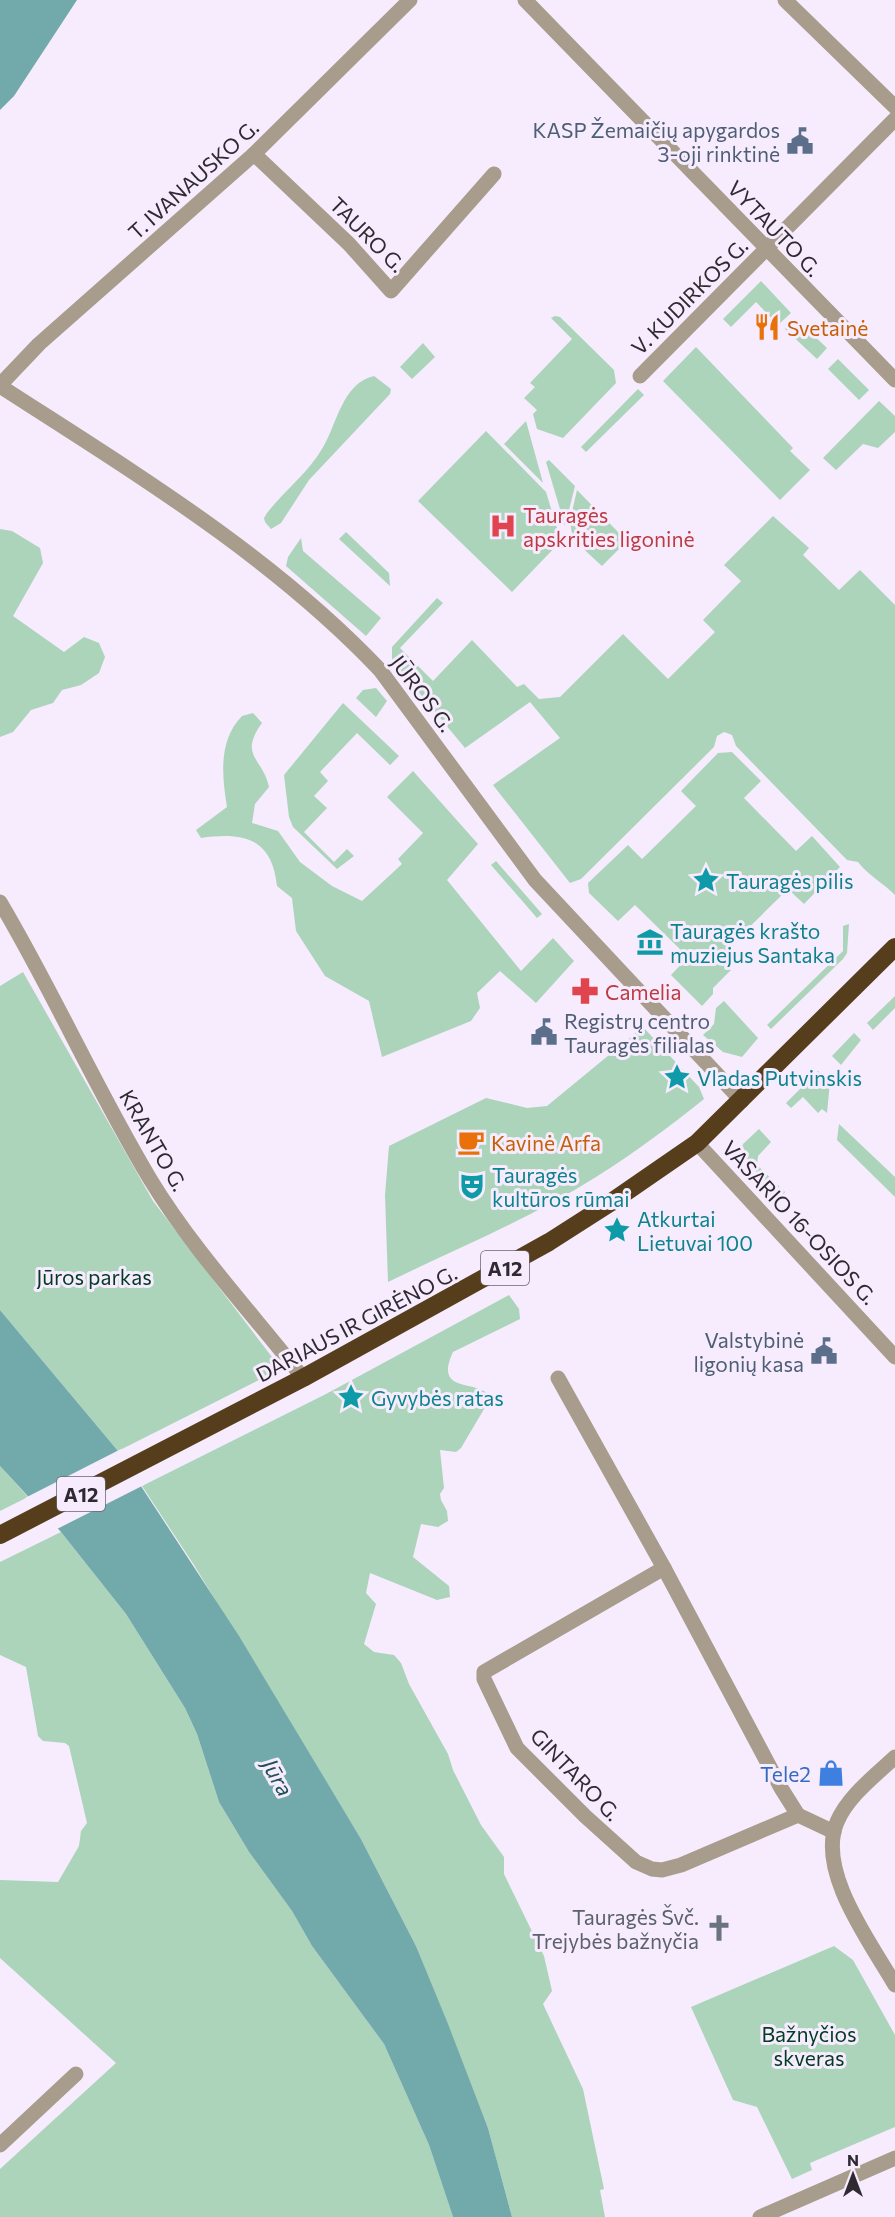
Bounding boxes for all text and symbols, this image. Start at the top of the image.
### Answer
street label: T. IVANAUSKO G. [123,114,263,244]
place label: KASP Žemaičių apygardos 3-oji rinktinė [532,117,780,166]
public building icon: KASP Žemaičių apygardos 3-oji rinktinė [785,126,815,156]
street label: VYTAUTO G. [723,175,827,281]
street label: TAURO G. [325,191,411,277]
street label: V. KUDIRKOS G. [626,233,752,359]
restaurant icon: Svetainė [752,312,782,342]
place label: Svetainė [787,315,868,340]
place label: Tauragės apskrities ligoninė [523,502,695,551]
hospital icon: Tauragės apskrities ligoninė [488,511,518,541]
street label: JŪROS G. [386,650,460,736]
place icon: Tauragės pilis [691,865,721,895]
place label: Tauragės pilis [726,868,853,893]
place label: Tauragės krašto muziejus Santaka [670,918,835,967]
museum icon: Tauragės krašto muziejus Santaka [635,927,665,957]
pharmacy icon: Camelia [570,976,600,1006]
place label: Camelia [605,979,681,1004]
place label: Registrų centro Tauragės filialas [564,1008,715,1057]
public building icon: Registrų centro Tauragės filialas [529,1017,559,1047]
place icon: Vladas Putvinskis [662,1062,692,1092]
place label: Vladas Putvinskis [697,1065,862,1090]
street label: KRANTO G. [115,1085,193,1195]
cafe icon: Kavinė Arfa [456,1127,486,1157]
place label: Kavinė Arfa [491,1130,601,1155]
street label: VASARIO 16-OSIOS G. [718,1135,882,1309]
place label: Tauragės kultūros rūmai [492,1162,630,1211]
theatre icon: Tauragės kultūros rūmai [457,1171,487,1201]
place label: Atkurtai Lietuvai 100 [637,1206,753,1255]
place icon: Atkurtai Lietuvai 100 [602,1215,632,1245]
road number: A12 [481,1251,529,1285]
street label: DARIAUS IR GIRĖNO G. [251,1259,461,1387]
park label: Jūros parkas [36,1264,152,1289]
place label: Valstybinė ligonių kasa [693,1327,804,1376]
public building icon: Valstybinė ligonių kasa [809,1336,839,1366]
place icon: Gyvybės ratas [336,1382,366,1412]
place label: Gyvybės ratas [371,1385,504,1410]
road number: A12 [57,1477,105,1511]
street label: GINTARO G. [526,1723,626,1825]
water label: Jūra [256,1752,299,1800]
shop icon: Tele2 [816,1758,846,1788]
place label: Tele2 [760,1761,811,1786]
place label: Tauragės Švč. Trejybės bažnyčia [532,1904,699,1953]
church icon: Tauragės Švč. Trejybės bažnyčia [704,1913,734,1943]
park label: Bažnyčios skveras [762,2021,856,2070]
north arrow [823,2145,883,2205]
text: N [847,2150,859,2169]

